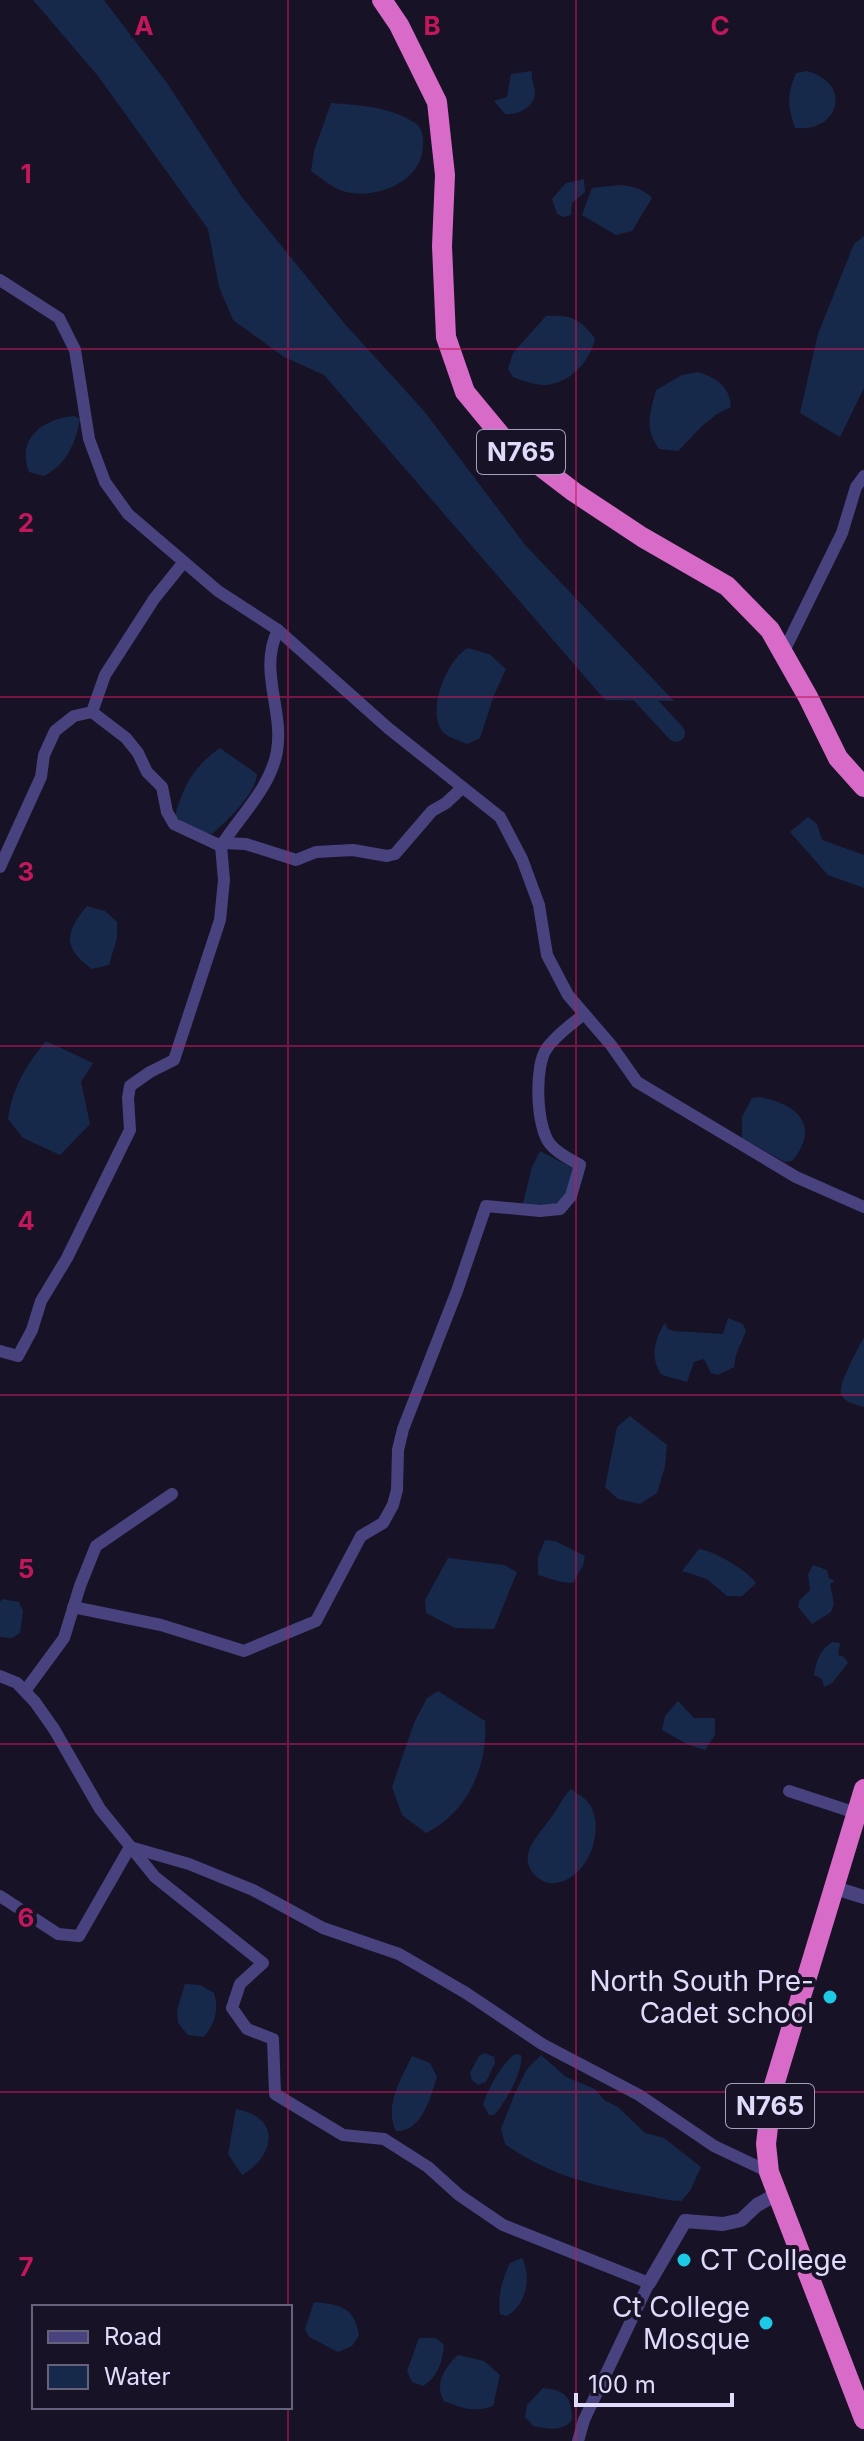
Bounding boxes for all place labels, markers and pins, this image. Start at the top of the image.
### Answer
place label: North South Pre- Cadet school [589,1964,814,2030]
marker: North South Pre- Cadet school [821,1988,839,2006]
place label: CT College [700,2243,847,2277]
marker: CT College [675,2251,693,2269]
place label: Ct College Mosque [612,2290,750,2356]
marker: Ct College Mosque [757,2314,775,2332]

